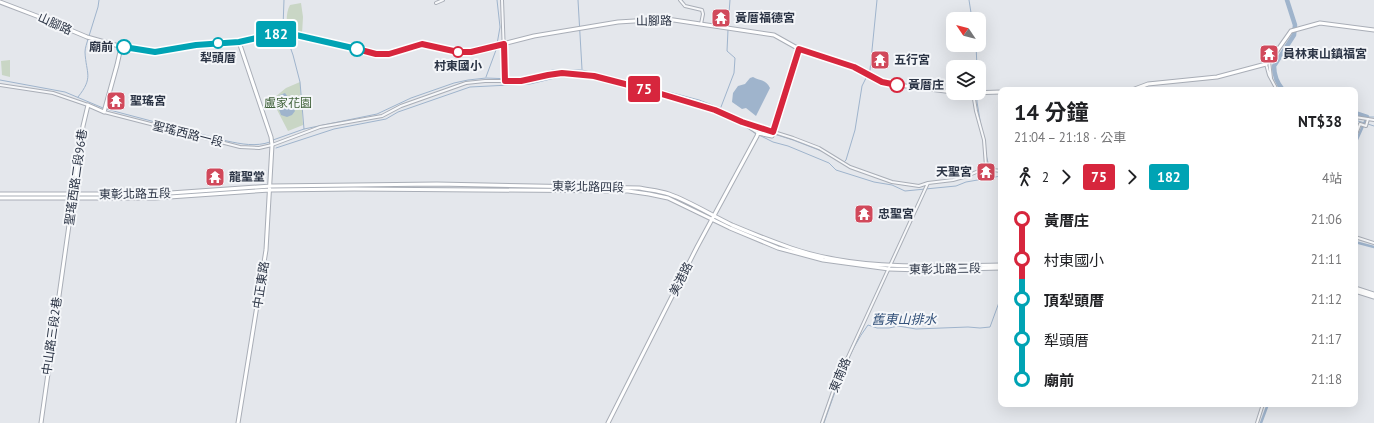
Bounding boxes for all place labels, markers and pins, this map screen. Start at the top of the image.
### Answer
temple icon: 黃厝福德宮 [710,7,732,29]
place label: 黃厝福德宮 [735,10,795,25]
marker: 犁頭厝 [212,37,224,49]
place label: 廟前 [89,39,113,54]
marker: 廟前 [116,39,132,55]
unlabelled marker [349,41,365,57]
temple icon: 員林東山鎮福宮 [1258,43,1280,65]
marker: 村東國小 [452,46,464,58]
place label: 員林東山鎮福宮 [1283,46,1367,61]
temple icon: 五行宮 [869,49,891,71]
place label: 犁頭厝 [200,50,236,65]
place label: 五行宮 [894,52,930,67]
place label: 村東國小 [434,58,482,73]
marker: 黃厝庄 [889,77,905,93]
place label: 黃厝庄 [908,77,944,92]
temple icon: 聖瑤宮 [105,90,127,112]
place label: 聖瑤宮 [130,93,166,108]
temple icon: 天聖宮 [975,161,997,183]
place label: 天聖宮 [936,164,972,179]
temple icon: 龍聖堂 [204,166,226,188]
place label: 龍聖堂 [229,169,265,184]
temple icon: 忠聖宮 [853,203,875,225]
place label: 忠聖宮 [878,206,914,221]

